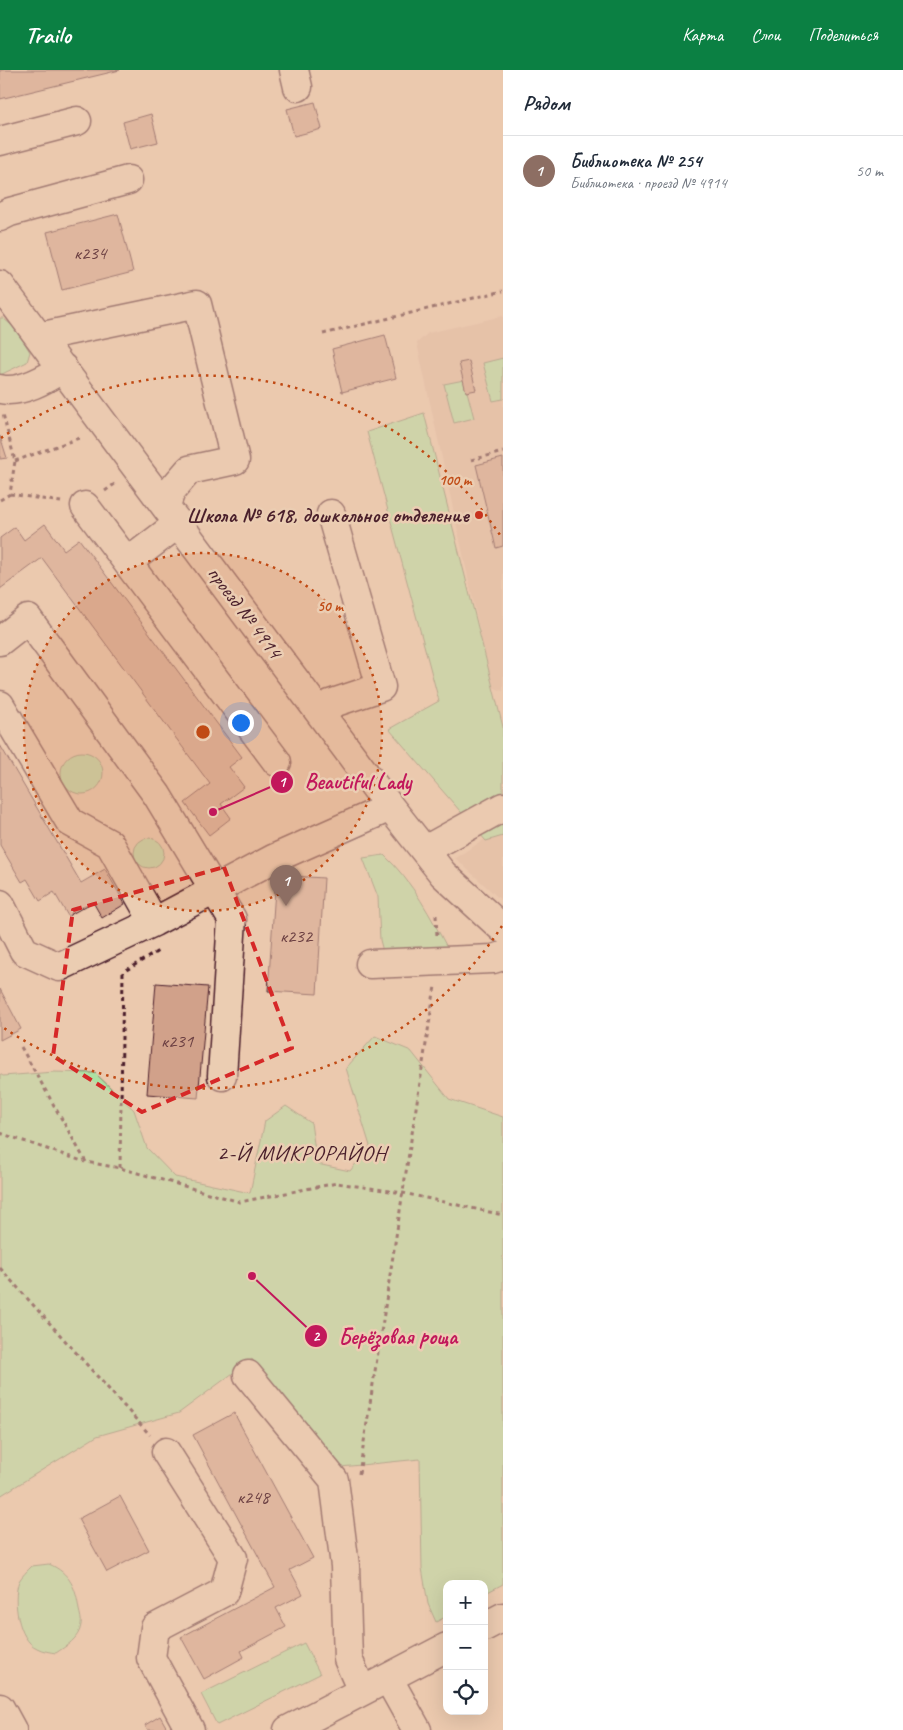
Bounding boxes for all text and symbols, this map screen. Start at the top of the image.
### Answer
text: Trailo [25,20,71,50]
text: Карта [682,24,723,46]
text: Слои [751,24,780,46]
text: Поделиться [808,24,878,46]
text: Рядом [523,90,570,116]
text: Библиотека № 254 [570,149,701,173]
text: 1 [535,161,543,181]
text: 50 m [856,161,883,181]
text: Библиотека · проезд № 4914 [570,173,727,193]
house number: к234 [74,241,109,265]
text: 100 m [439,471,473,490]
place label: Школа № 618, дошкольное отделение [187,502,471,528]
marker: Школа № 618, дошкольное отделение [473,509,485,521]
street label: проезд № 4914 [202,561,290,665]
text: 50 m [317,597,344,616]
your location [228,710,254,736]
centre of rings [194,723,212,741]
callout: Beautiful Lady [270,763,422,800]
text: Beautiful Lady [305,768,414,796]
text: 1 [279,773,288,792]
pin: 1 [270,865,302,906]
house number: к232 [280,924,314,948]
house number: к231 [161,1029,195,1053]
district label: 2-Й МИКРОРАЙОН [217,1139,390,1167]
callout: Берёзовая роща [303,1318,469,1355]
text: Берёзовая роща [338,1323,459,1352]
text: 2 [313,1327,321,1346]
house number: к248 [237,1485,272,1509]
map controls [443,1580,488,1715]
button: + [443,1580,488,1625]
button: − [443,1625,488,1670]
button: locate [443,1670,488,1715]

